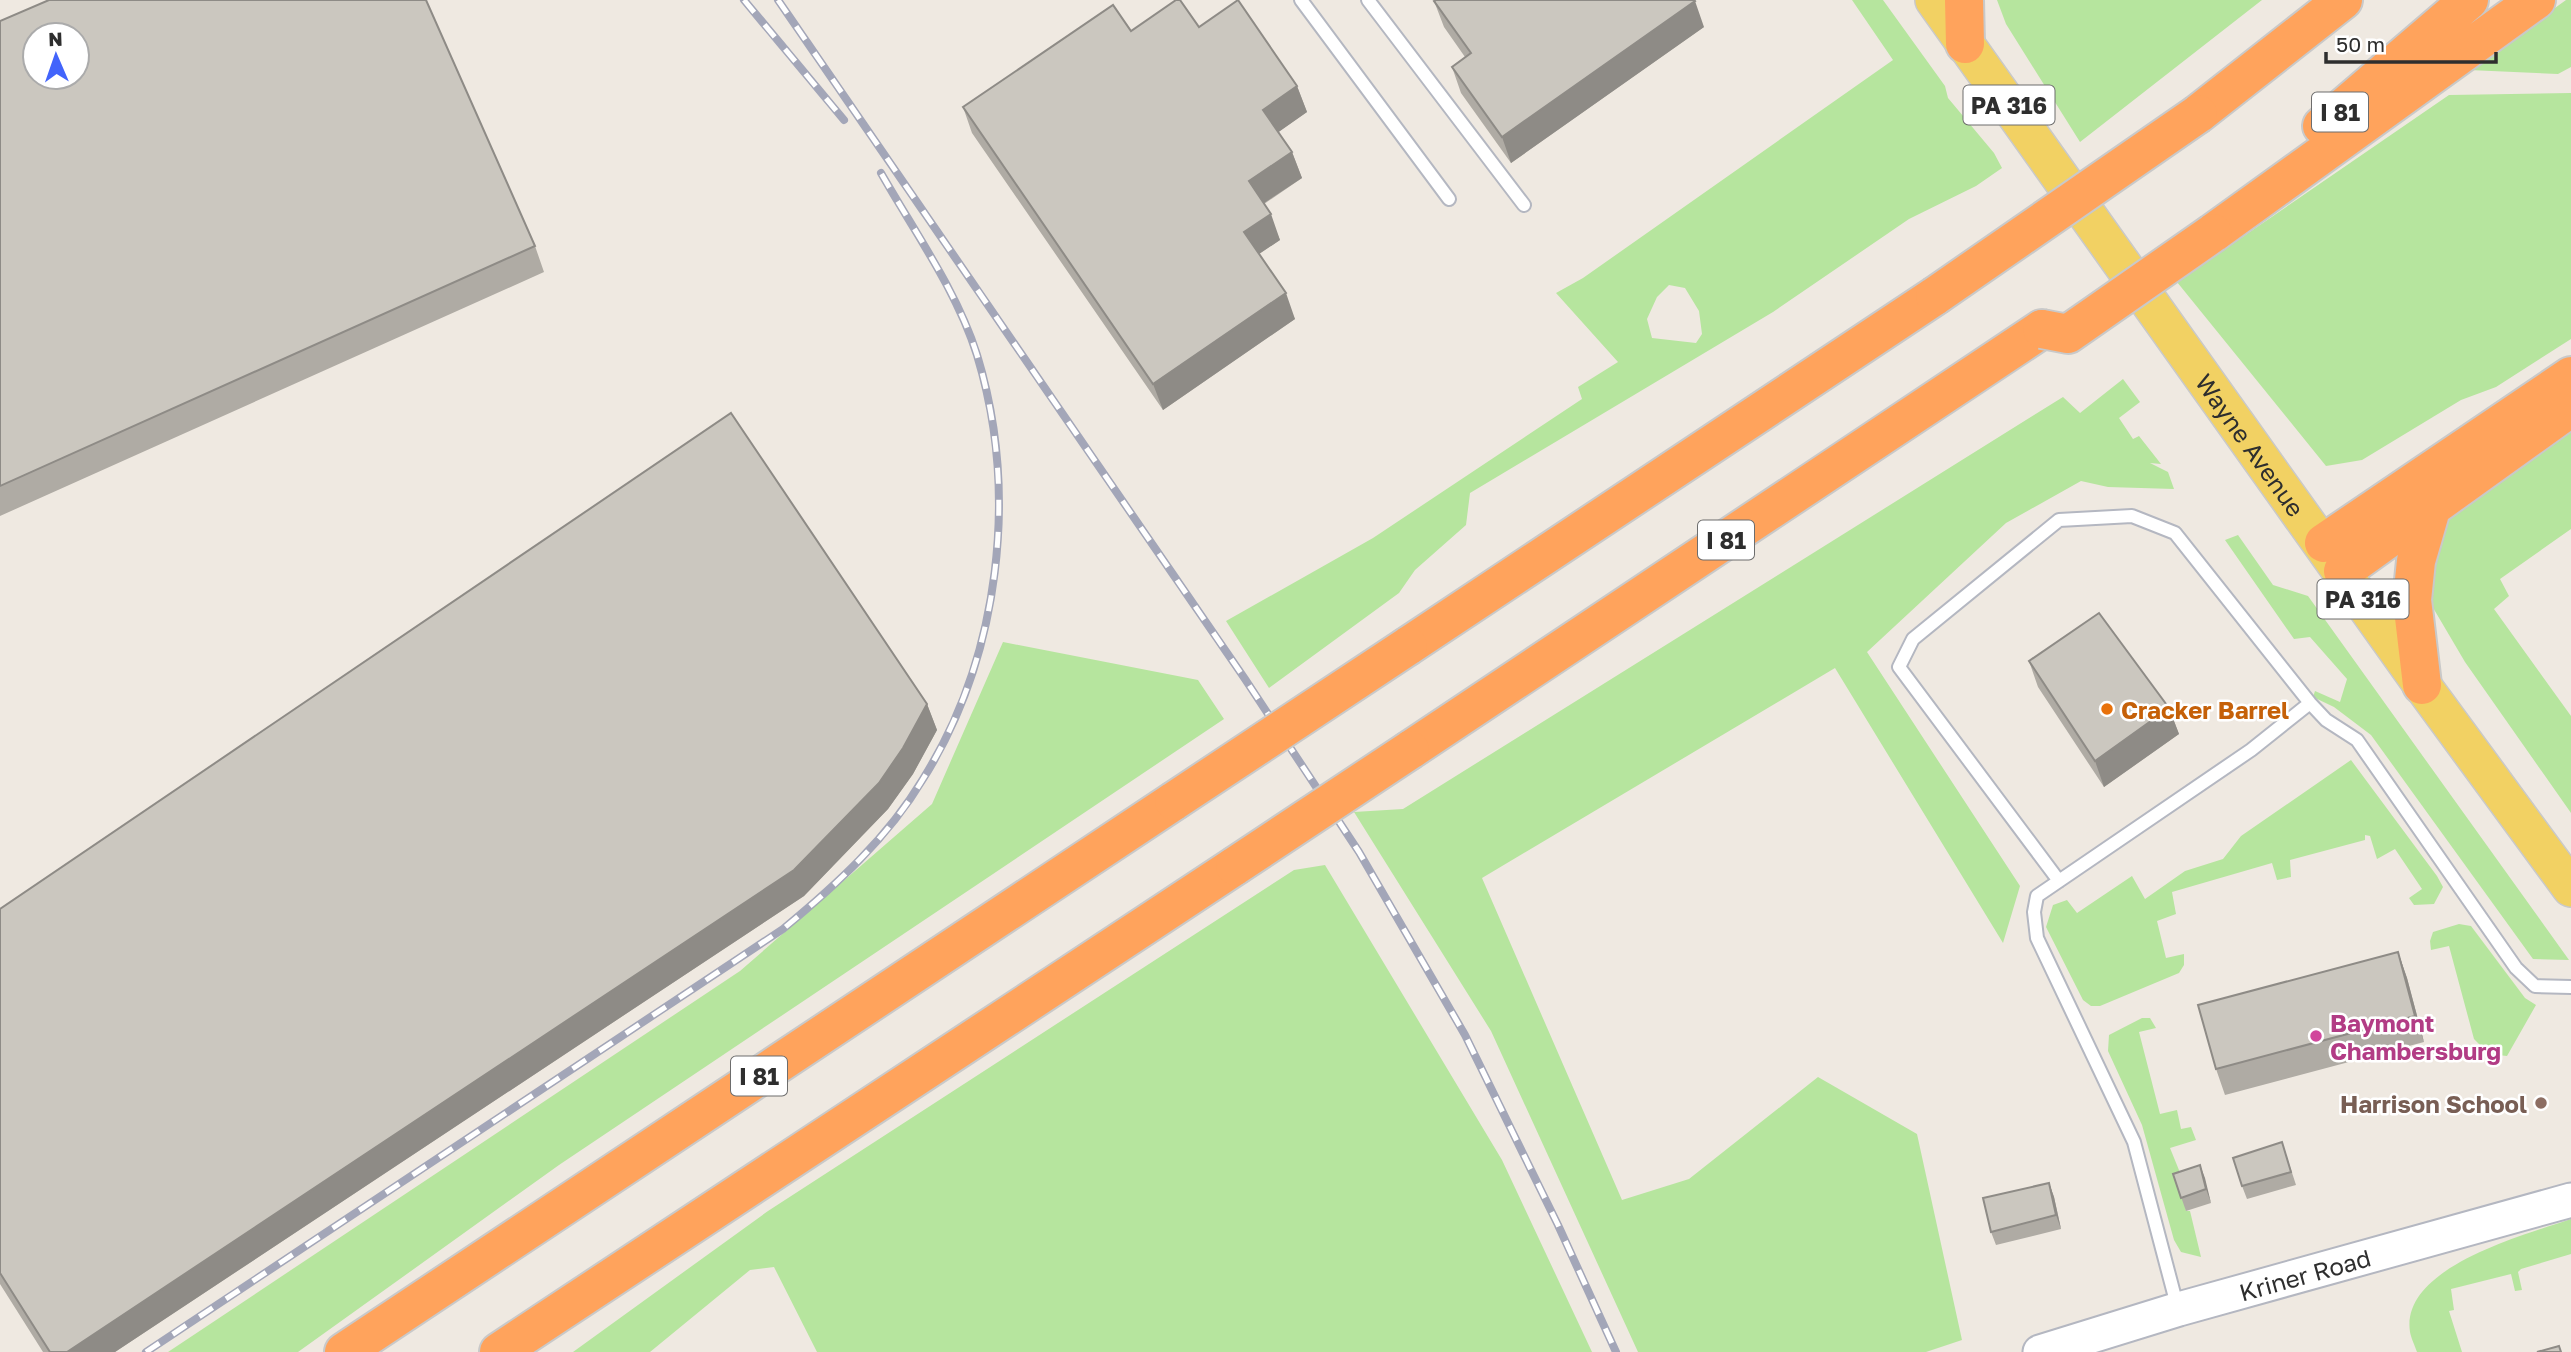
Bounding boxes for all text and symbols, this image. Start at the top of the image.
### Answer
north arrow [21,21,91,91]
scale bar [2326,21,2496,65]
text: N [48,27,63,50]
text: 50 m [2336,31,2385,57]
road number: PA 316 [1964,86,2054,124]
road number: I 81 [2312,92,2368,132]
street label: Wayne Avenue [2190,368,2311,522]
road number: I 81 [1698,520,1754,560]
road number: PA 316 [2318,580,2408,618]
place label: Cracker Barrel [2121,695,2289,724]
marker: Cracker Barrel [2099,701,2115,717]
place label: Baymont Chambersburg [2330,1008,2501,1065]
marker: Baymont Chambersburg [2308,1028,2324,1044]
road number: I 81 [731,1056,787,1096]
place label: Harrison School [2340,1089,2527,1118]
marker: Harrison School [2533,1095,2549,1111]
street label: Kriner Road [2236,1242,2374,1306]

